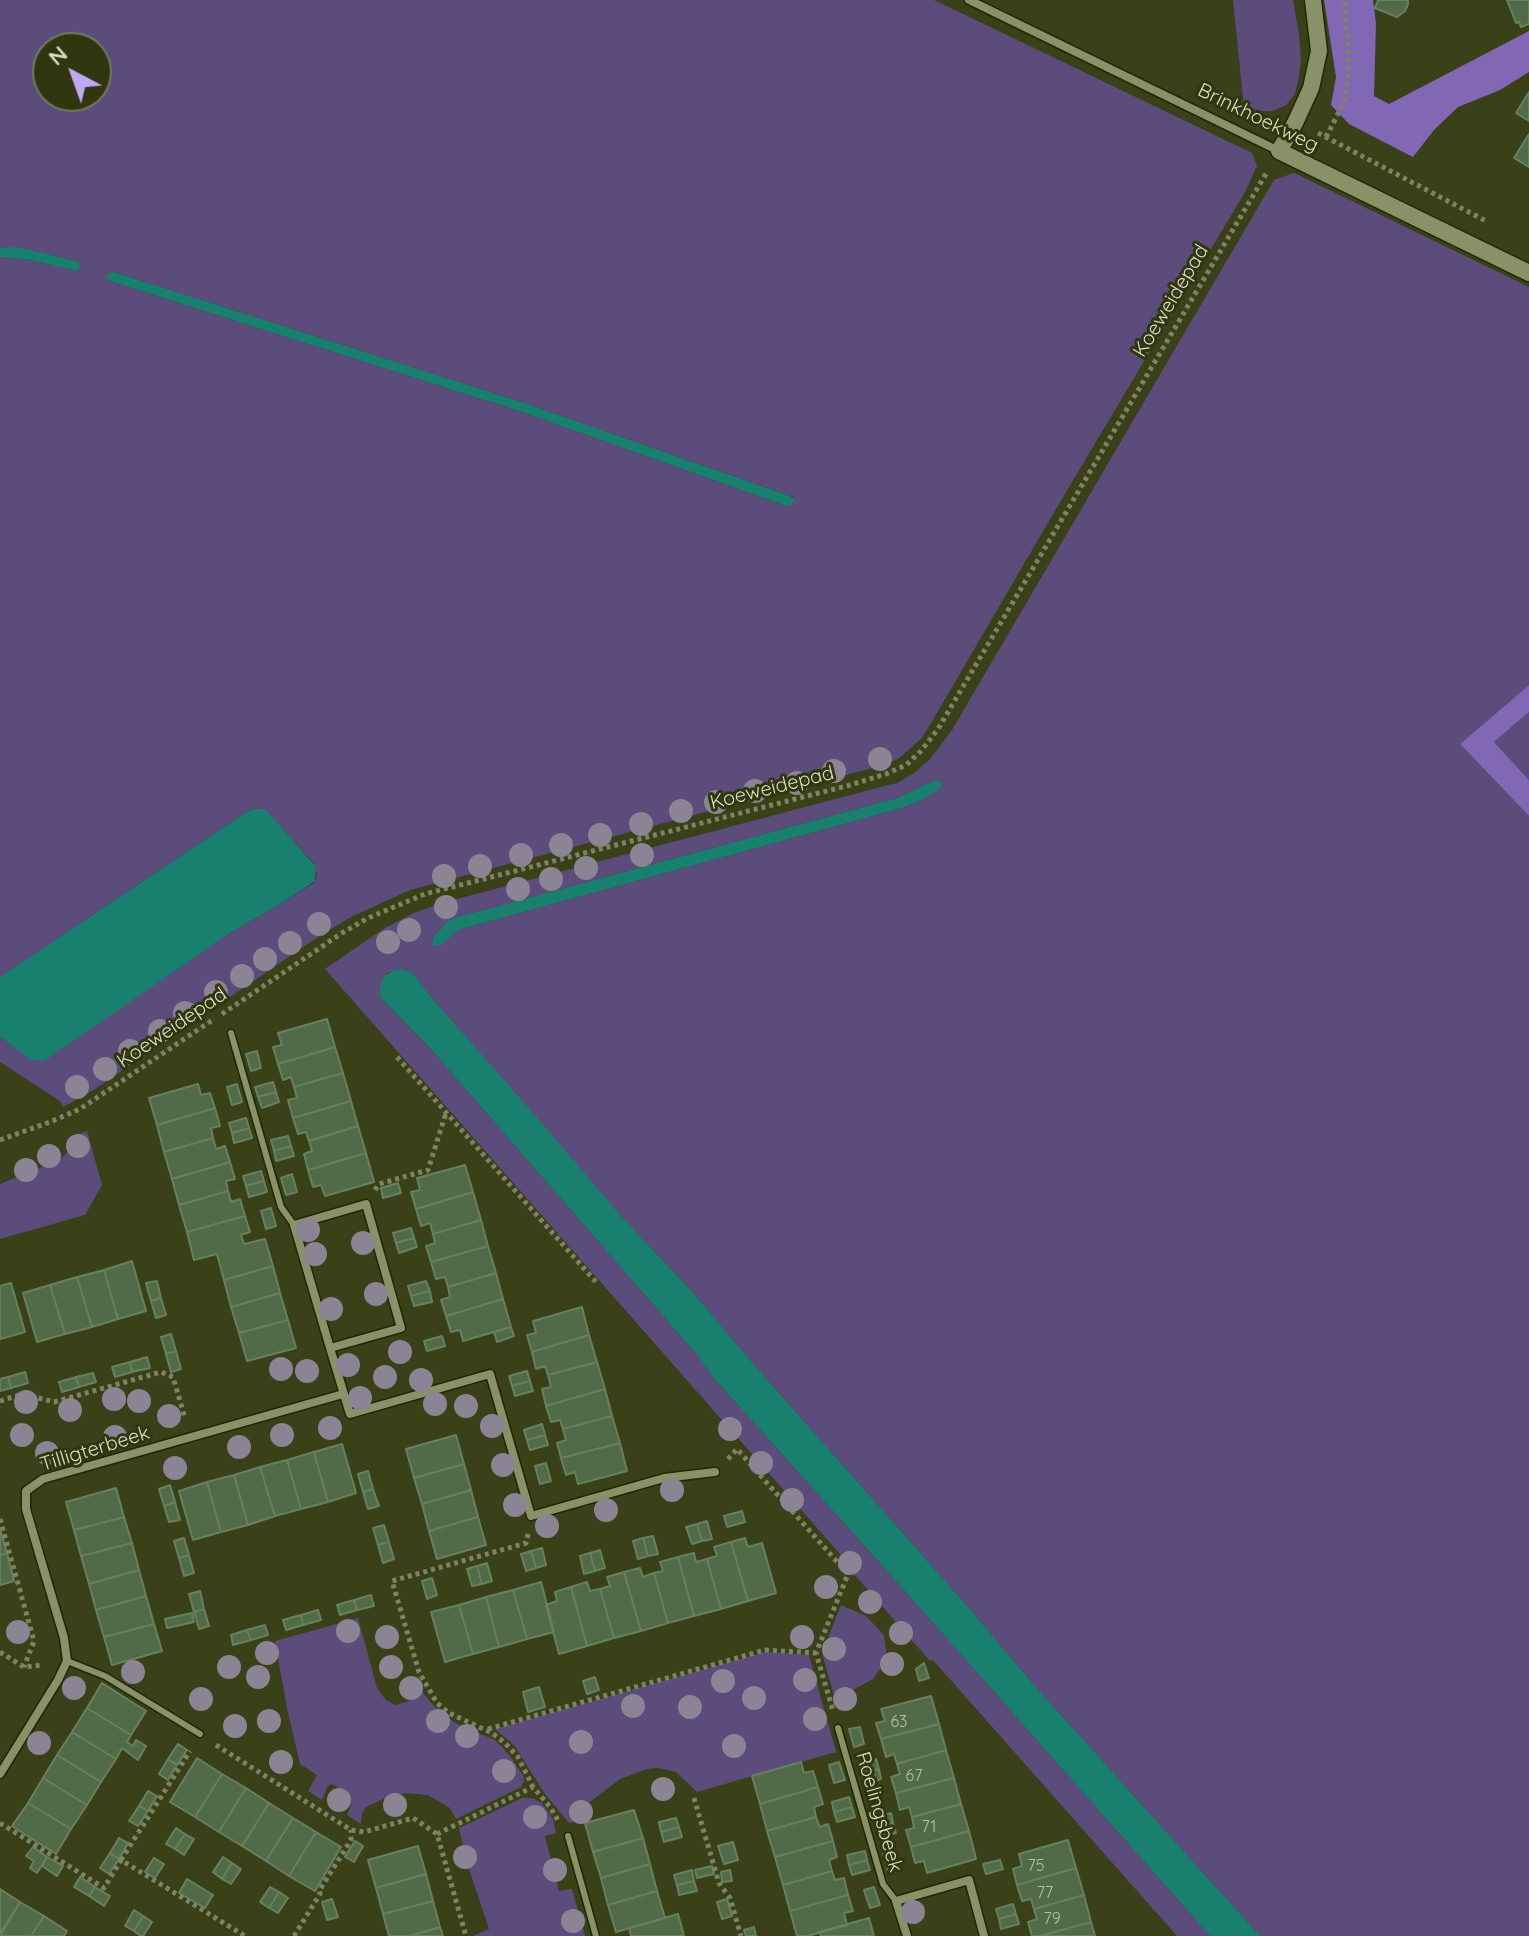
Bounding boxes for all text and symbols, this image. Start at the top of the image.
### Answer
north arrow [32,32,112,112]
text: N [42,40,73,71]
street label: Brinkhoekweg [1194,78,1322,158]
street label: Koeweidepad [1128,240,1214,362]
street label: Koeweidepad [708,761,836,815]
street label: Koeweidepad [113,983,231,1073]
street label: Tilligterbeek [37,1421,153,1477]
house number: 63 [891,1712,907,1732]
street label: Roelingsbeek [850,1749,908,1875]
house number: 67 [906,1766,922,1786]
house number: 71 [922,1817,936,1837]
house number: 75 [1028,1856,1044,1876]
house number: 77 [1037,1883,1053,1903]
house number: 79 [1043,1909,1061,1929]

